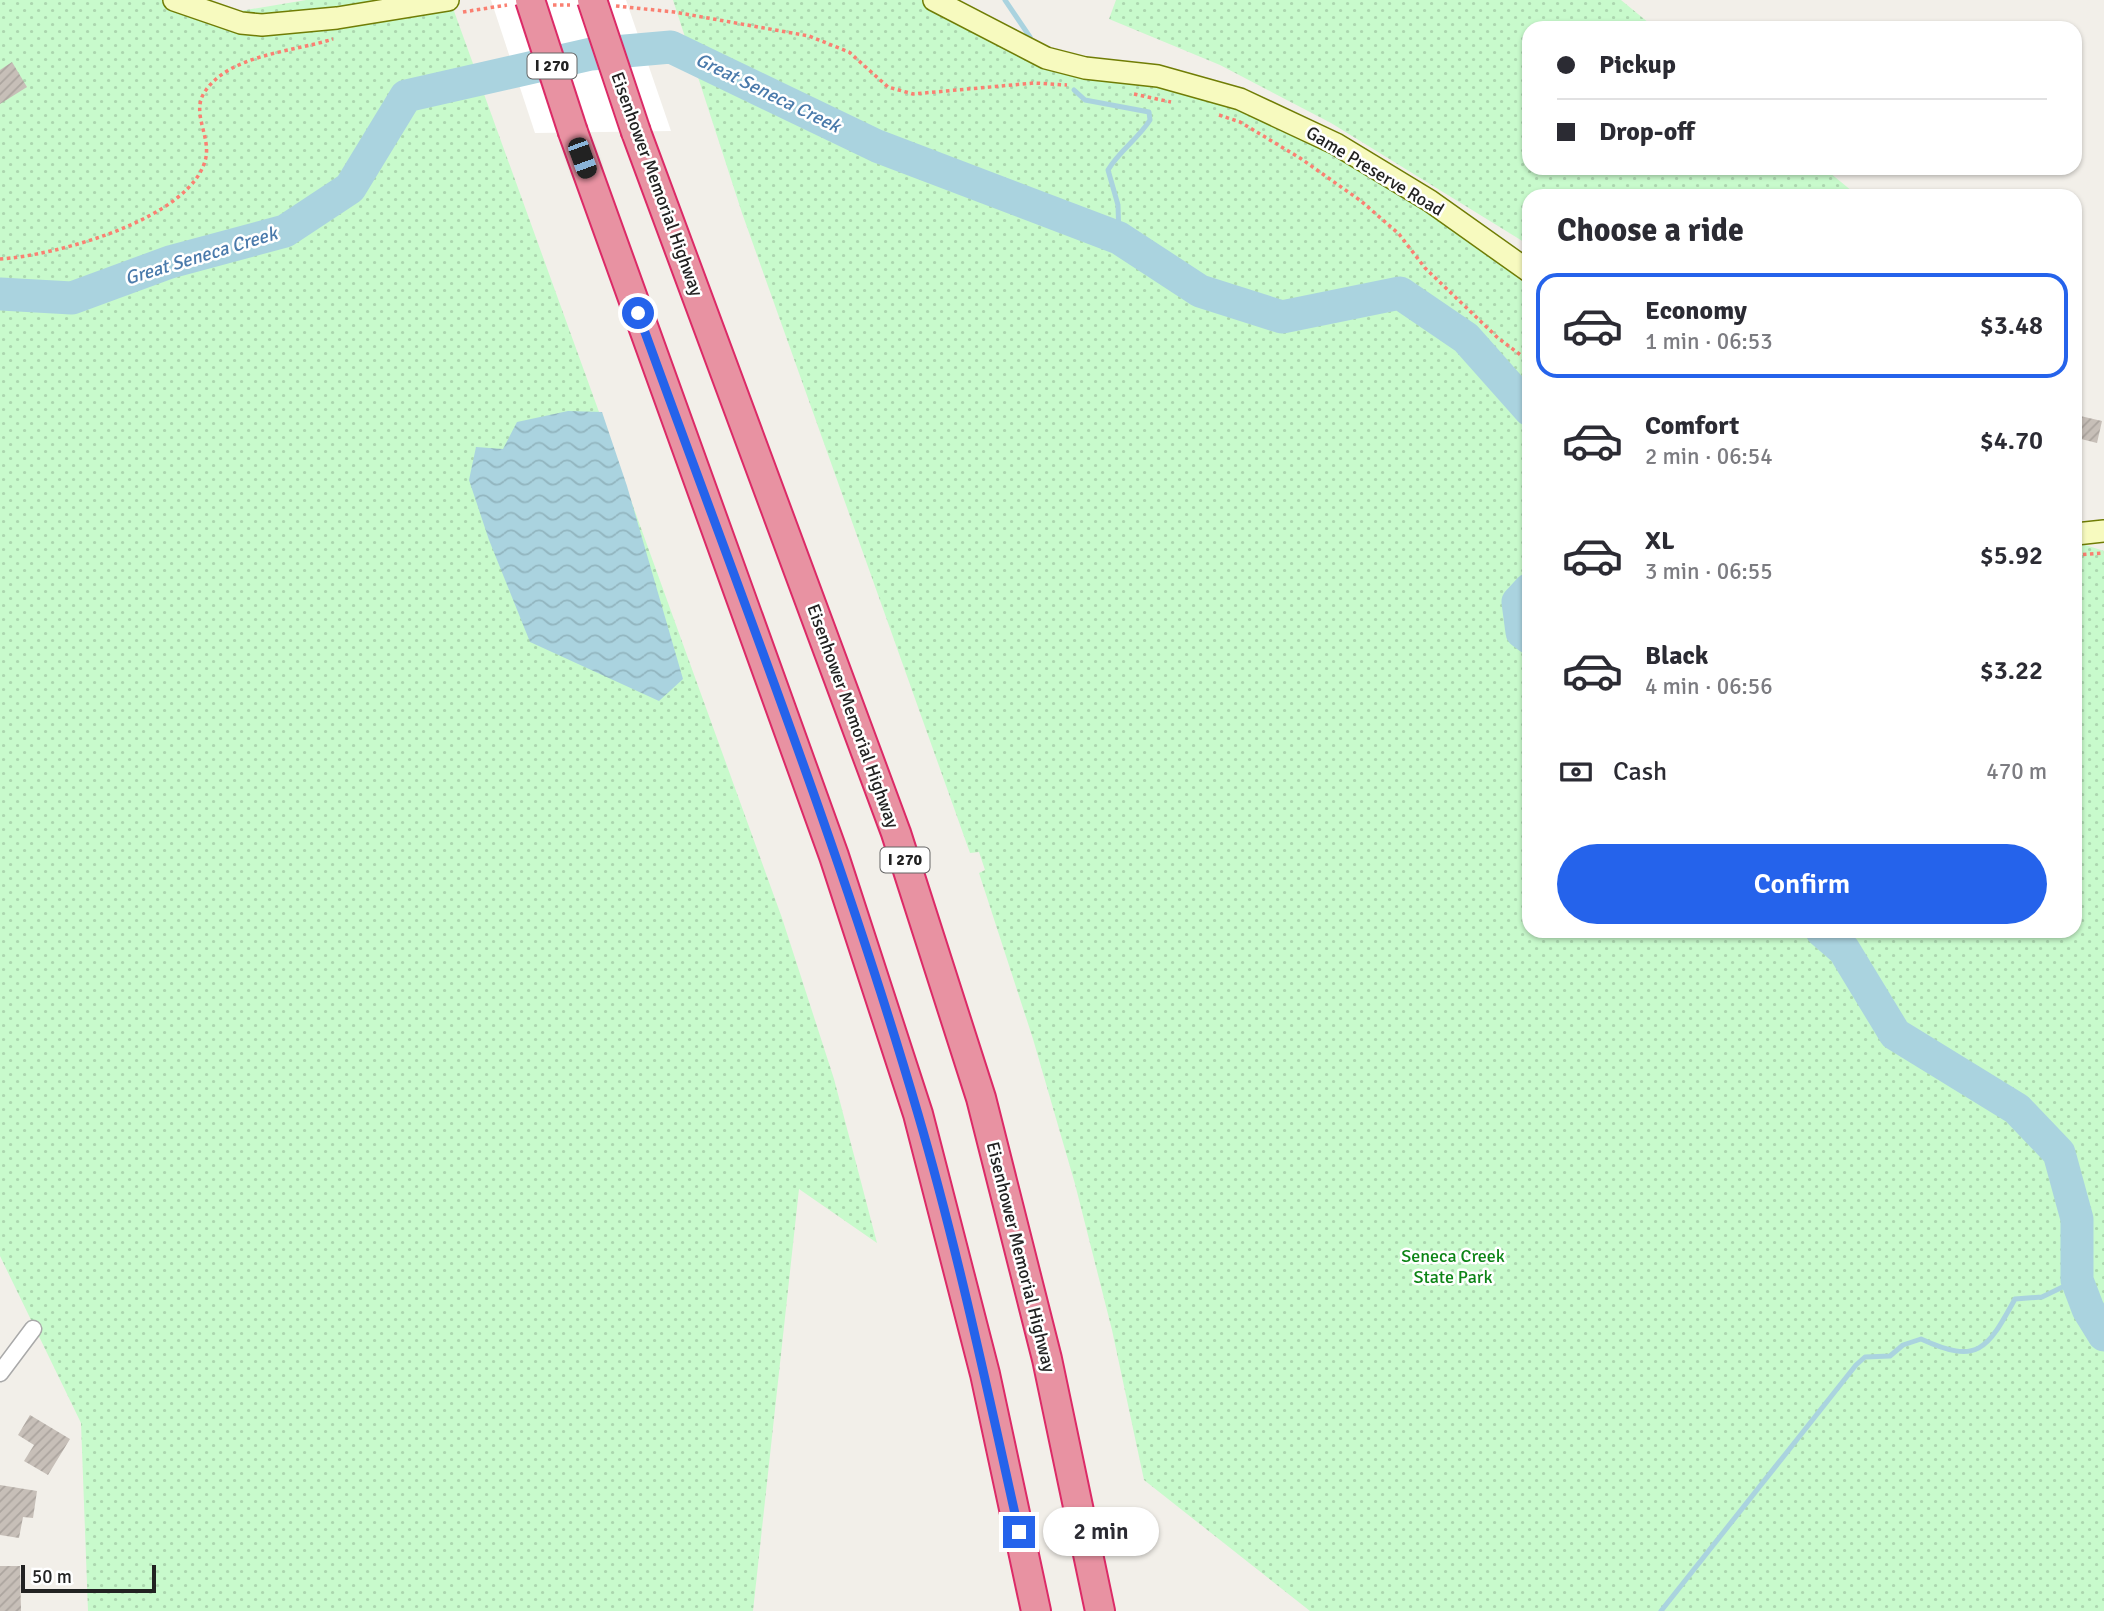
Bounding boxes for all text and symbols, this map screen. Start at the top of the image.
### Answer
water label: Great Seneca Creek [692,48,846,139]
text: Pickup [1599,49,1676,81]
road number: I 270 [528,54,576,78]
street label: Eisenhower Memorial Highway [606,69,708,300]
text: Drop-off [1599,116,1695,148]
street label: Game Preserve Road [1302,121,1448,221]
car [565,135,600,181]
text: Choose a ride [1557,211,1744,250]
water label: Great Seneca Creek [122,221,281,291]
icon: car [1561,294,1624,357]
text: Economy [1645,295,1747,327]
route start [622,297,654,329]
text: $3.48 [1980,310,2043,342]
text: 1 min · 06:53 [1645,327,1773,356]
icon: car [1561,409,1624,472]
text: Comfort [1645,410,1739,442]
text: $4.70 [1980,425,2043,457]
text: 2 min · 06:54 [1645,442,1773,471]
icon: car [1561,524,1624,587]
text: XL [1645,525,1675,557]
text: $5.92 [1980,540,2043,572]
text: 3 min · 06:55 [1645,557,1773,586]
street label: Eisenhower Memorial Highway [802,601,904,832]
icon: car [1561,639,1624,702]
text: Black [1645,640,1708,672]
text: $3.22 [1980,655,2043,687]
text: 4 min · 06:56 [1645,672,1773,701]
icon: cash [1557,753,1595,791]
text: Cash [1613,756,1667,788]
text: 470 m [1986,757,2047,786]
button: Confirm [1557,844,2047,924]
road number: I 270 [880,848,930,873]
street label: Eisenhower Memorial Highway [982,1139,1060,1375]
park label: Seneca Creek State Park [1401,1245,1505,1288]
callout: 2 min [1044,1508,1159,1556]
route end [1003,1516,1035,1548]
text: 2 min [1073,1517,1129,1546]
scale bar [21,1562,156,1594]
text: 50 m [32,1565,72,1589]

